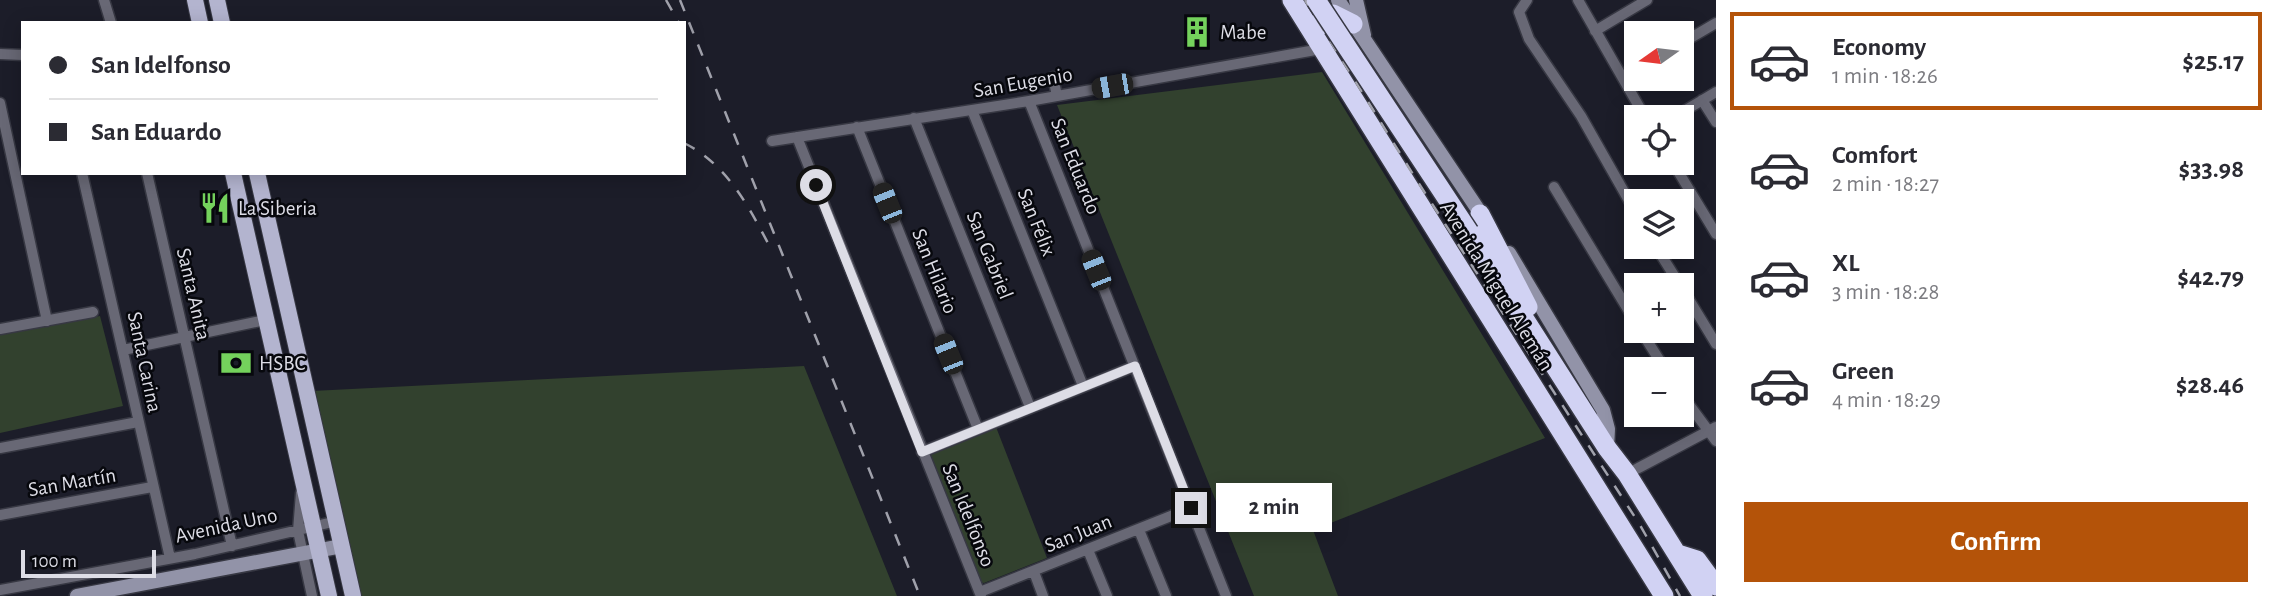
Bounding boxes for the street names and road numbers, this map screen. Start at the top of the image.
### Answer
street label: San Eugenio [972,63,1074,102]
street label: San Eduardo [1047,115,1104,217]
street label: San Félix [1014,185,1060,259]
street label: Avenida Miguel Alemán [1436,198,1557,375]
street label: San Gabriel [962,208,1017,302]
street label: San Hilario [908,226,961,317]
street label: Santa Anita [173,246,214,343]
street label: Santa Carina [124,310,165,415]
street label: San Idelfonso [938,461,999,570]
street label: San Martín [27,464,118,501]
street label: Avenida Uno [173,504,279,547]
street label: San Juan [1042,510,1115,556]

